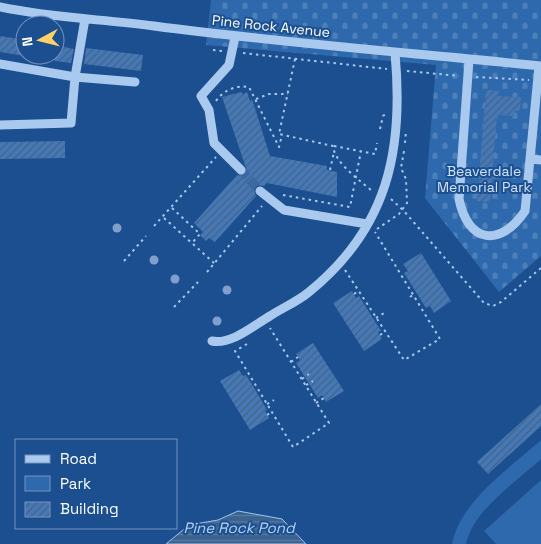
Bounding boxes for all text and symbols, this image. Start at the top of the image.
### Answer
street label: Pine Rock Avenue [211,11,331,41]
north arrow [15,15,65,65]
text: N [18,36,37,47]
park label: Beaverdale Memorial Park [437,162,531,196]
legend [15,439,178,529]
text: Road [60,449,97,468]
text: Park [60,474,91,493]
text: Building [60,499,119,518]
water label: Pine Rock Pond [183,518,297,537]

